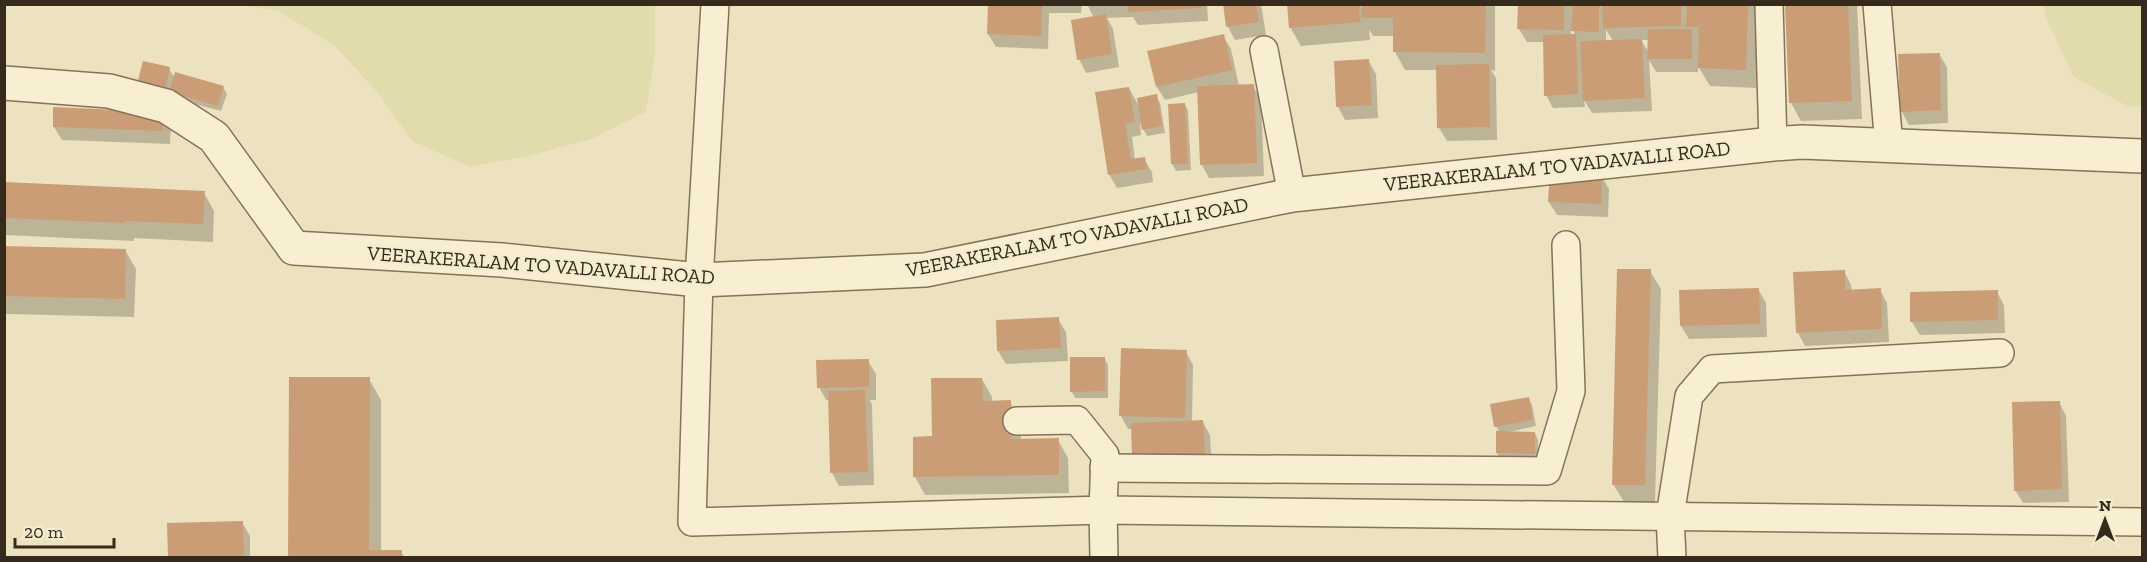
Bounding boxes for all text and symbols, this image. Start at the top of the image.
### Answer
street label: VEERAKERALAM TO VADAVALLI ROAD [1382,136,1731,196]
street label: VEERAKERALAM TO VADAVALLI ROAD [903,192,1250,282]
street label: VEERAKERALAM TO VADAVALLI ROAD [365,241,716,289]
north arrow [2075,490,2135,550]
text: N [2099,496,2111,515]
scale bar [15,511,114,549]
text: 20 m [24,521,64,543]

